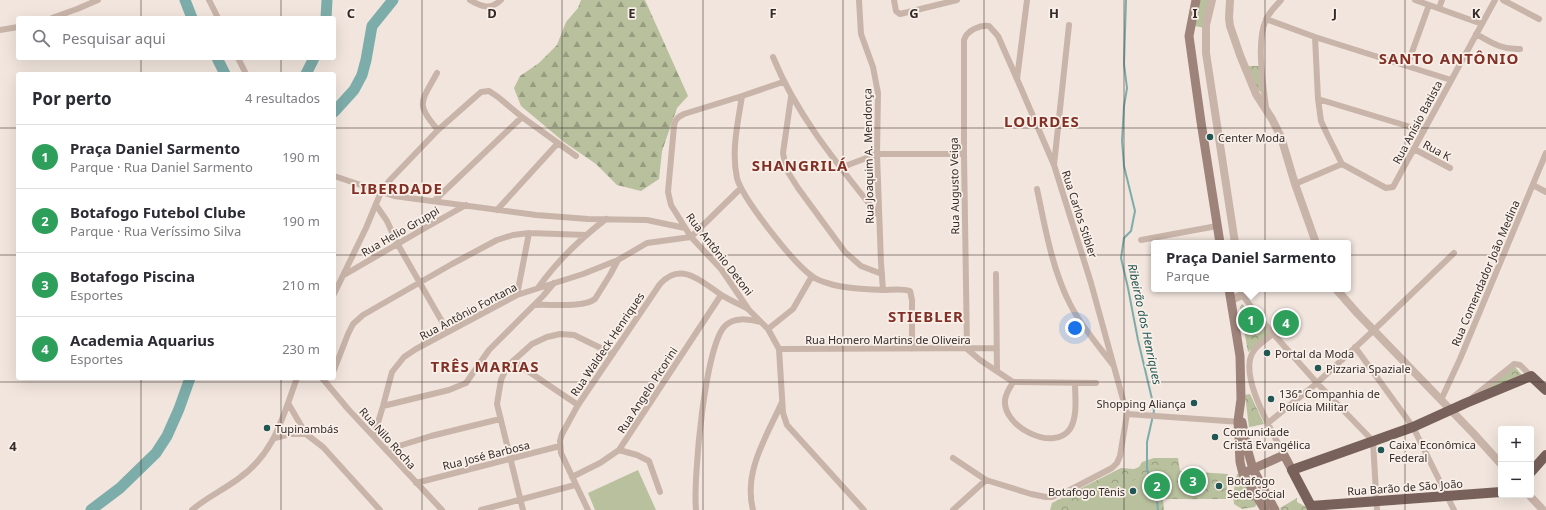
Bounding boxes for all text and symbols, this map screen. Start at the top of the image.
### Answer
text: C [347,4,355,22]
text: D [487,4,497,22]
text: E [628,4,636,22]
text: F [769,4,777,22]
text: G [909,4,919,22]
text: H [1049,4,1059,22]
text: I [1192,4,1198,22]
text: J [1332,4,1337,22]
text: K [1472,4,1481,22]
search box [16,16,336,60]
icon: search [30,27,52,49]
text: Pesquisar aqui [62,28,166,48]
district label: SANTO ANTÔNIO [1379,48,1519,68]
street label: Rua Anísio Batista [1389,78,1445,166]
text: Por perto [32,87,112,110]
street label: Rua Joaquim A. Mendonça [859,88,877,224]
text: 4 resultados [245,89,320,107]
district label: LOURDES [1004,111,1080,131]
place label: Center Moda [1218,130,1285,145]
marker: Center Moda [1205,132,1215,142]
street label: Rua K [1420,136,1454,164]
street label: Rua Augusto Veiga [946,137,962,235]
text: Praça Daniel Sarmento [70,138,240,158]
text: 1 [41,148,49,166]
text: 190 m [282,148,320,166]
district label: SHANGRILÁ [752,155,848,175]
text: Parque · Rua Daniel Sarmento [70,158,253,176]
street label: Rua Carlos Stibler [1059,168,1101,260]
district label: LIBERDADE [351,178,443,198]
street label: Rua Comendador João Medina [1447,198,1523,348]
text: Botafogo Futebol Clube [70,202,246,222]
street label: Rua Helio Gruppi [358,203,442,259]
street label: Rua Antônio Detoni [683,210,757,298]
text: 2 [41,212,49,230]
text: 190 m [282,212,320,230]
text: Parque · Rua Veríssimo Silva [70,222,241,240]
popup [1151,240,1351,292]
text: Praça Daniel Sarmento [1166,247,1336,267]
water label: Ribeirão dos Henriques [1124,262,1166,386]
text: Botafogo Piscina [70,266,195,286]
text: Parque [1166,267,1210,285]
text: 3 [41,276,49,294]
text: 210 m [282,276,320,294]
street label: Rua Antônio Fontana [417,279,519,343]
text: Esportes [70,286,123,304]
street label: Rua Waldeck Henriques [567,289,647,399]
pin: 1 [1238,305,1264,335]
district label: STIEBLER [888,306,964,326]
pin: 4 [1273,308,1299,338]
your location [1065,318,1085,338]
text: Academia Aquarius [70,330,215,350]
street label: Rua Homero Martins de Oliveira [805,332,971,347]
text: 4 [41,340,49,358]
text: 230 m [282,340,320,358]
street label: Rua Angelo Picorini [613,344,681,436]
place label: Portal da Moda [1275,346,1354,361]
marker: Portal da Moda [1262,348,1272,358]
text: Esportes [70,350,123,368]
district label: TRÊS MARIAS [431,356,539,376]
place label: Pizzaria Spaziale [1326,361,1411,376]
marker: Pizzaria Spaziale [1313,363,1323,373]
place label: 136ª Companhia de Polícia Militar [1279,386,1380,414]
marker: 136ª Companhia de Polícia Militar [1266,394,1276,404]
place label: Shopping Aliança [1097,396,1186,411]
marker: Shopping Aliança [1189,398,1199,408]
street label: Rua Nilo Rocha [356,404,420,472]
place label: Tupinambás [275,421,338,436]
marker: Tupinambás [262,423,272,433]
place label: Comunidade Cristã Evangélica [1223,424,1310,452]
map controls [1498,426,1534,498]
button: + [1498,426,1534,462]
marker: Comunidade Cristã Evangélica [1210,432,1220,442]
text: 4 [9,437,17,455]
street label: Rua José Barbosa [441,437,531,473]
place label: Caixa Econômica Federal [1389,437,1476,465]
marker: Caixa Econômica Federal [1376,445,1386,455]
button: − [1498,462,1534,498]
pin: 3 [1180,466,1206,496]
pin: 2 [1144,471,1170,501]
place label: Botafogo Sede Social [1227,473,1285,501]
street label: Rua Barão de São João [1347,475,1464,499]
marker: Botafogo Sede Social [1214,481,1224,491]
place label: Botafogo Tênis [1048,484,1125,499]
marker: Botafogo Tênis [1128,486,1138,496]

